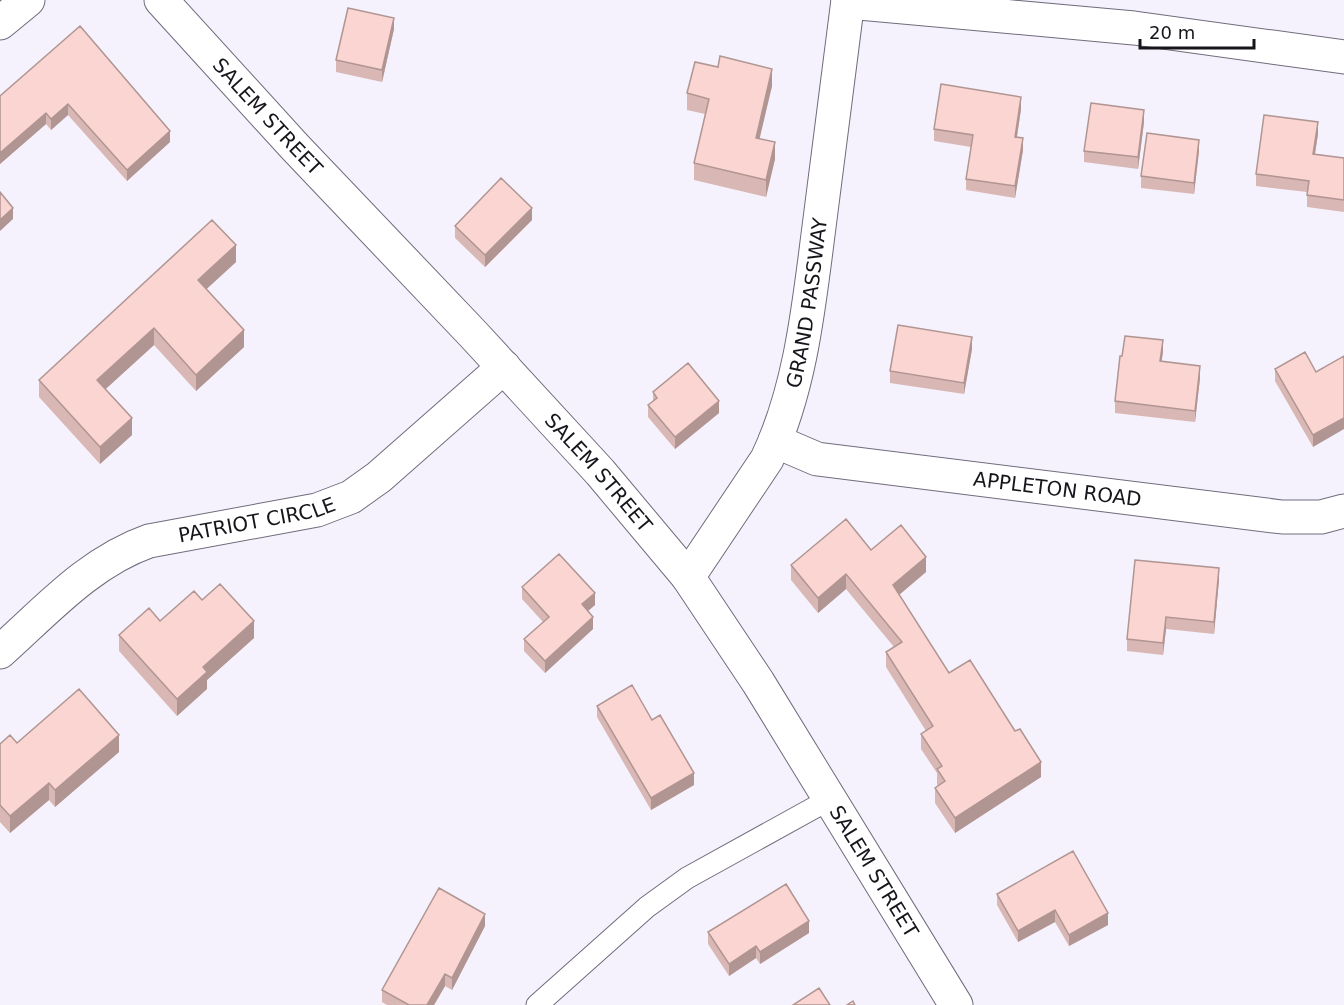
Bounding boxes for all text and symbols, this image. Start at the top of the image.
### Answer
scale bar [1140,12,1254,50]
text: 20 m [1149,22,1195,43]
street label: SALEM STREET [208,53,328,181]
street label: GRAND PASSWAY [781,216,832,390]
street label: SALEM STREET [540,408,658,538]
street label: APPLETON ROAD [972,467,1143,511]
street label: PATRIOT CIRCLE [176,492,339,547]
street label: SALEM STREET [825,801,924,943]

